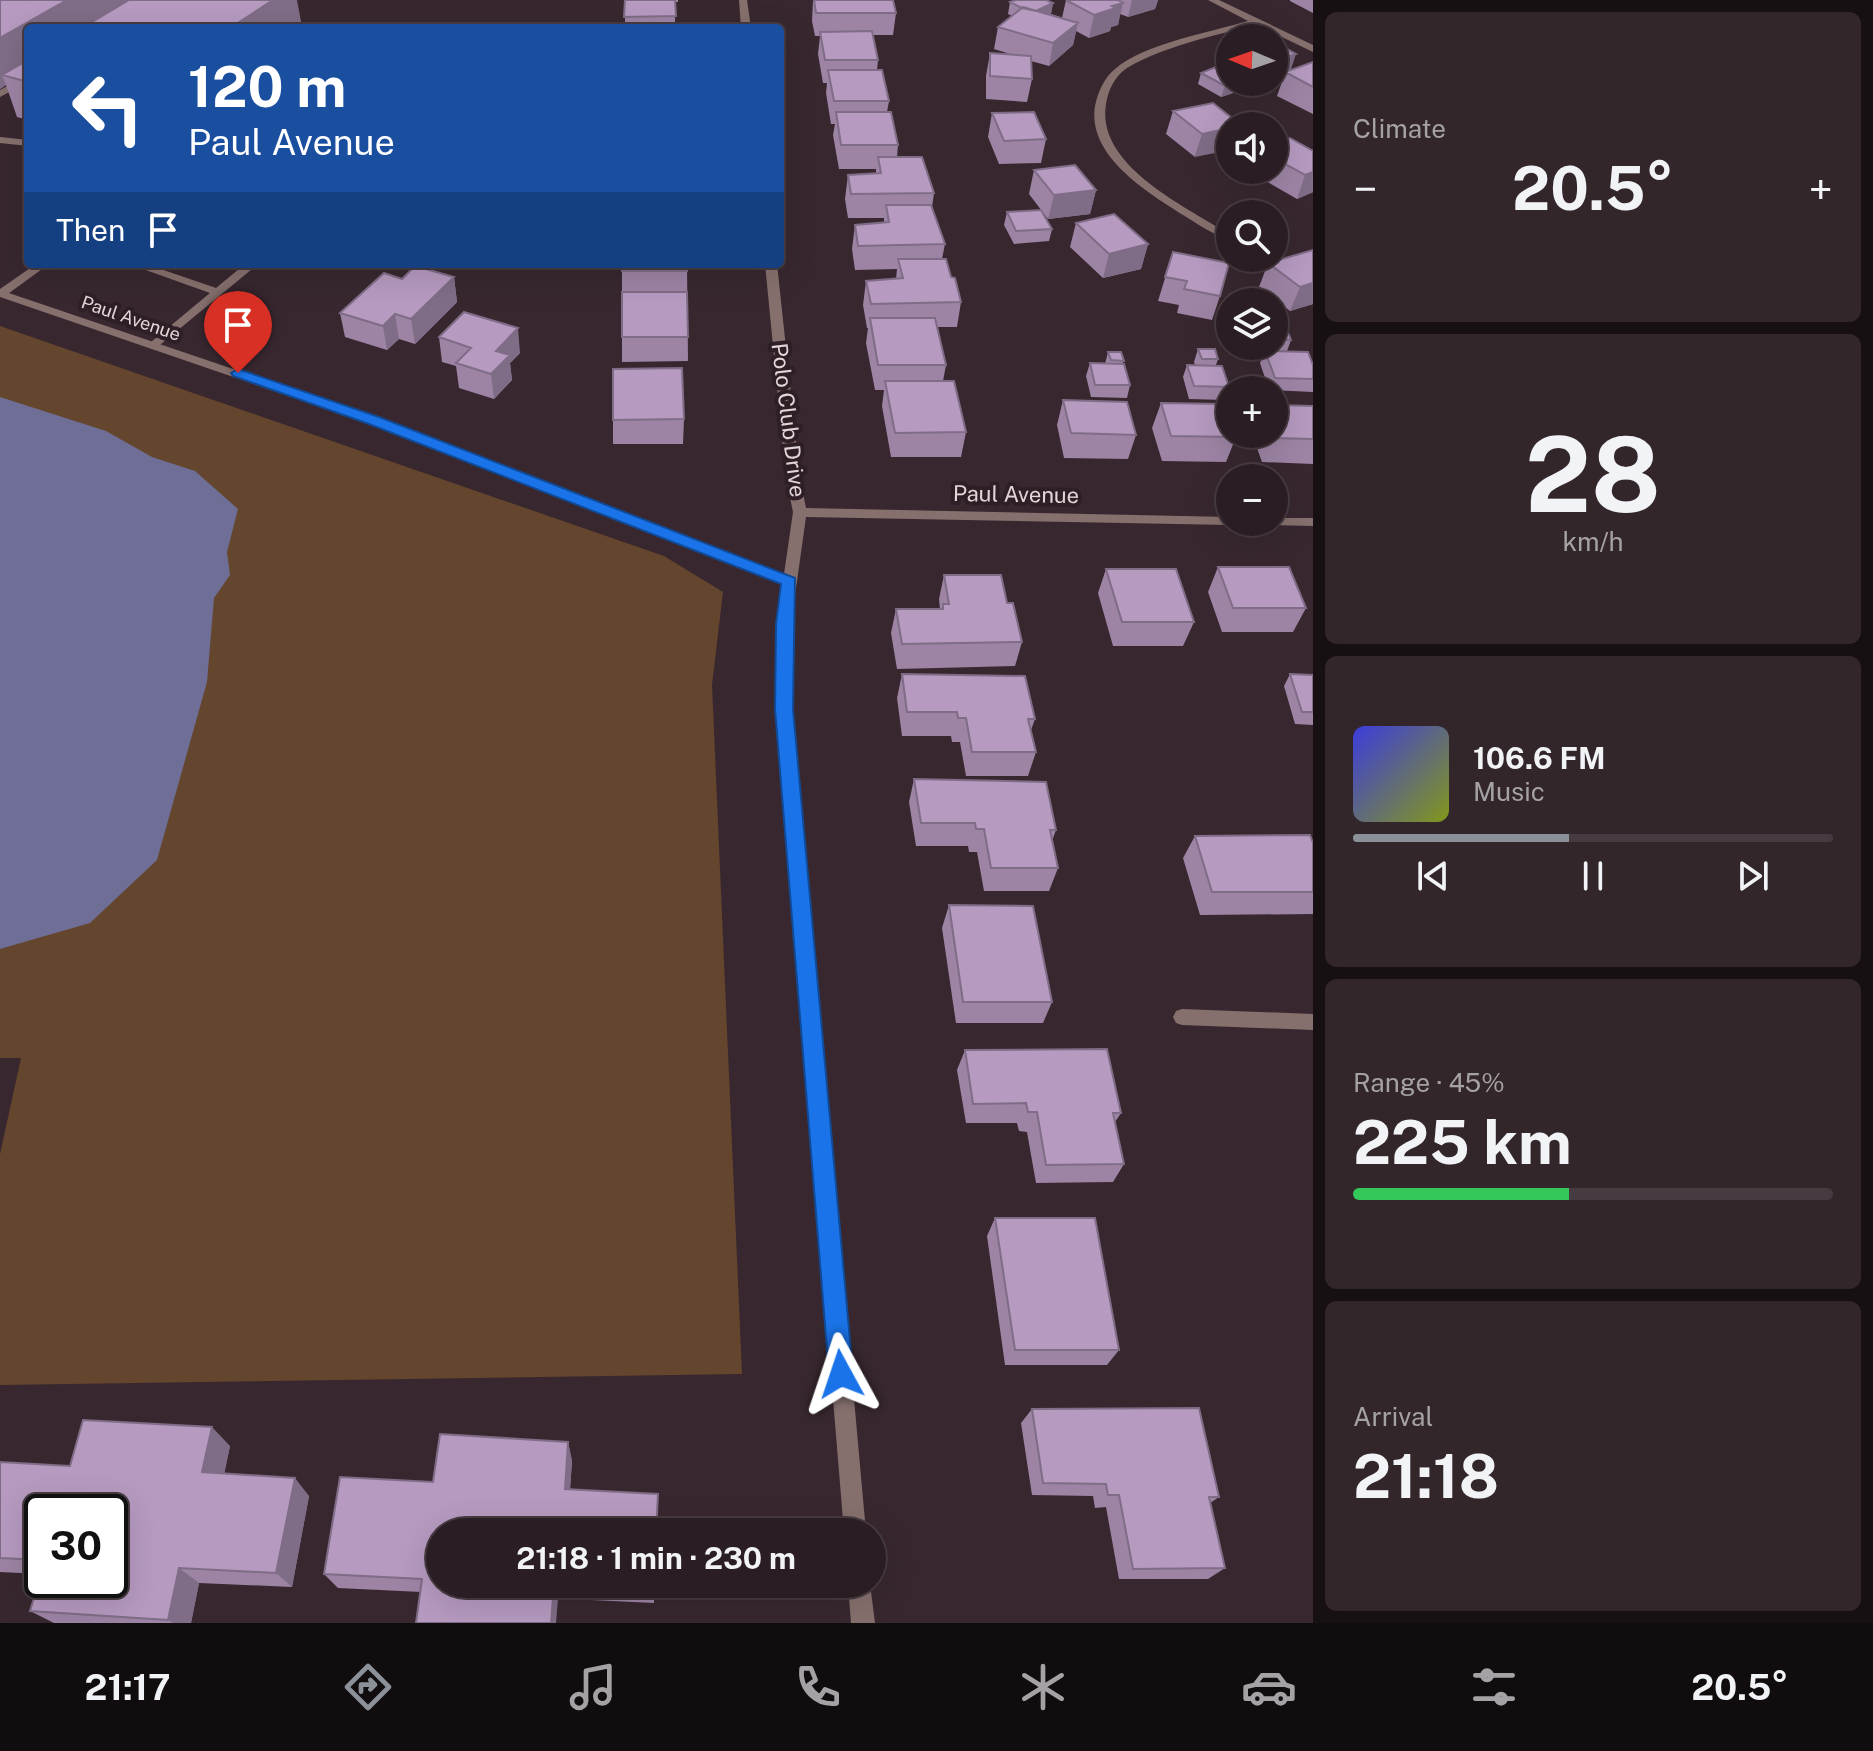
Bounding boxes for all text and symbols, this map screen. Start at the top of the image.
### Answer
north arrow [1216,24,1288,96]
map controls [1216,24,1288,536]
text: 120 m [188,54,346,120]
icon: left [56,56,160,160]
button: sound [1216,112,1288,184]
text: Climate [1353,113,1446,144]
text: Paul Avenue [188,121,395,163]
text: 20.5° [1512,153,1674,224]
text: − [1353,163,1377,215]
text: + [1809,163,1833,215]
button: search [1216,200,1288,272]
icon: arrive [141,208,185,252]
text: Then [56,212,125,248]
button: layers [1216,288,1288,360]
street label: Paul Avenue [79,291,183,345]
pin [204,291,272,373]
icon: arrive [216,303,260,347]
street label: Polo Club Drive [767,341,811,499]
button: + [1216,376,1288,448]
text: 28 [1525,413,1661,535]
button: − [1216,464,1288,536]
street label: Paul Avenue [953,480,1079,508]
text: km/h [1562,526,1624,557]
text: 106.6 FM [1473,740,1606,776]
text: Music [1473,776,1545,807]
icon: previous [1411,854,1455,898]
icon: pause [1571,854,1615,898]
icon: next [1731,854,1775,898]
text: Range · 45% [1353,1067,1505,1098]
text: 225 km [1353,1107,1572,1178]
position arrow [799,1332,883,1416]
text: Arrival [1353,1401,1433,1432]
text: 21:18 [1353,1441,1499,1512]
speed limit sign: 30 [24,1494,128,1598]
text: 21:18 · 1 min · 230 m [516,1540,796,1576]
icon: directions [340,1659,396,1715]
icon: music [565,1659,621,1715]
icon: phone [790,1659,846,1715]
icon: climate [1015,1659,1071,1715]
icon: car [1241,1659,1297,1715]
icon: filters [1466,1659,1522,1715]
text: 21:17 [85,1666,171,1708]
text: 20.5° [1691,1666,1788,1708]

